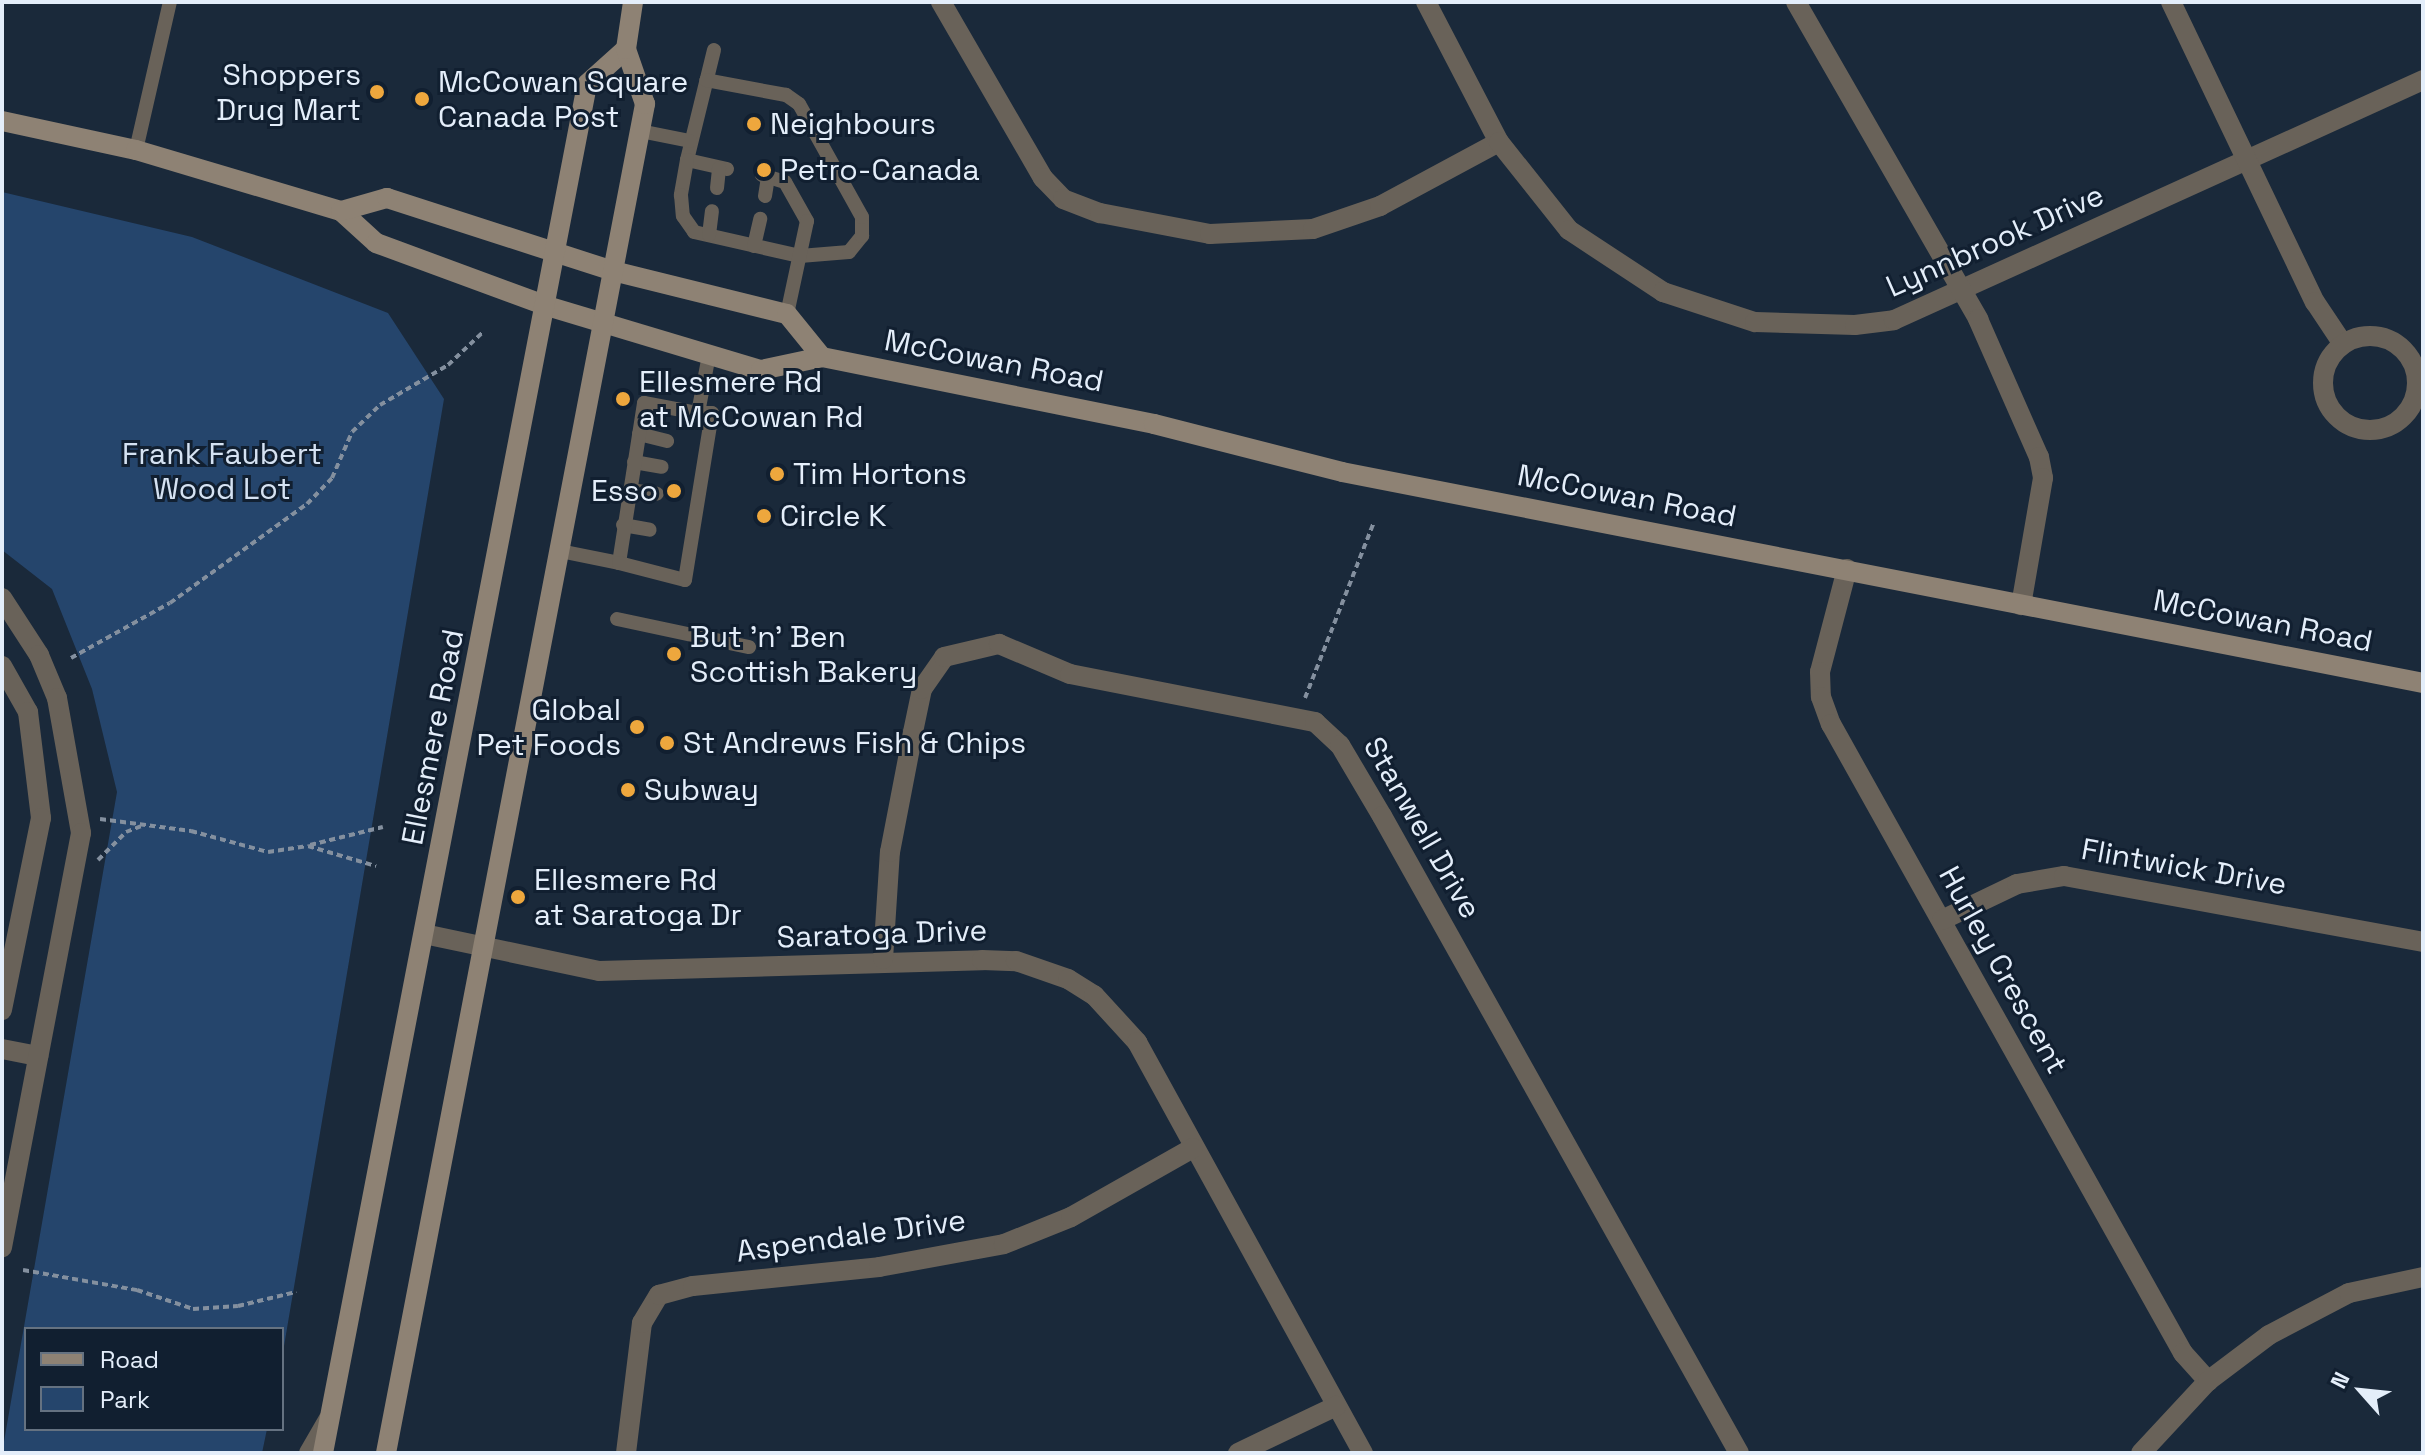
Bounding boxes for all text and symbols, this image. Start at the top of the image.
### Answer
place label: Shoppers Drug Mart [216,57,361,128]
place label: McCowan Square Canada Post [438,64,688,134]
marker: Shoppers Drug Mart [368,83,386,101]
marker: McCowan Square Canada Post [413,90,431,108]
place label: Neighbours [770,106,936,142]
marker: Neighbours [745,115,763,133]
place label: Petro-Canada [780,152,980,188]
marker: Petro-Canada [755,161,773,179]
street label: Lynnbrook Drive [1881,177,2109,305]
street label: McCowan Road [882,322,1106,400]
place label: Ellesmere Rd at McCowan Rd [639,364,864,434]
marker: Ellesmere Rd at McCowan Rd [614,390,632,408]
park label: Frank Faubert Wood Lot [122,436,322,506]
place label: Tim Hortons [793,456,967,492]
street label: McCowan Road [1515,457,1739,535]
marker: Tim Hortons [768,465,786,483]
place label: Esso [591,473,658,509]
marker: Esso [665,482,683,500]
place label: Circle K [780,498,886,534]
marker: Circle K [755,507,773,525]
street label: McCowan Road [2151,582,2375,660]
place label: But 'n' Ben Scottish Bakery [690,619,917,690]
street label: Ellesmere Road [394,626,472,848]
marker: But 'n' Ben Scottish Bakery [665,645,683,663]
place label: Global Pet Foods [477,692,621,762]
marker: Global Pet Foods [628,718,646,736]
place label: St Andrews Fish & Chips [683,725,1027,761]
street label: Stanwell Drive [1356,731,1488,925]
marker: St Andrews Fish & Chips [658,734,676,752]
place label: Subway [644,772,759,808]
marker: Subway [619,781,637,799]
street label: Flintwick Drive [2079,831,2289,903]
street label: Hurley Crescent [1931,860,2075,1080]
place label: Ellesmere Rd at Saratoga Dr [534,862,742,932]
marker: Ellesmere Rd at Saratoga Dr [509,888,527,906]
street label: Saratoga Drive [776,912,988,956]
street label: Aspendale Drive [734,1202,968,1270]
legend [24,1327,284,1431]
text: Road [100,1344,159,1375]
north arrow [2321,1351,2401,1431]
text: N [2324,1367,2355,1393]
text: Park [100,1384,150,1415]

